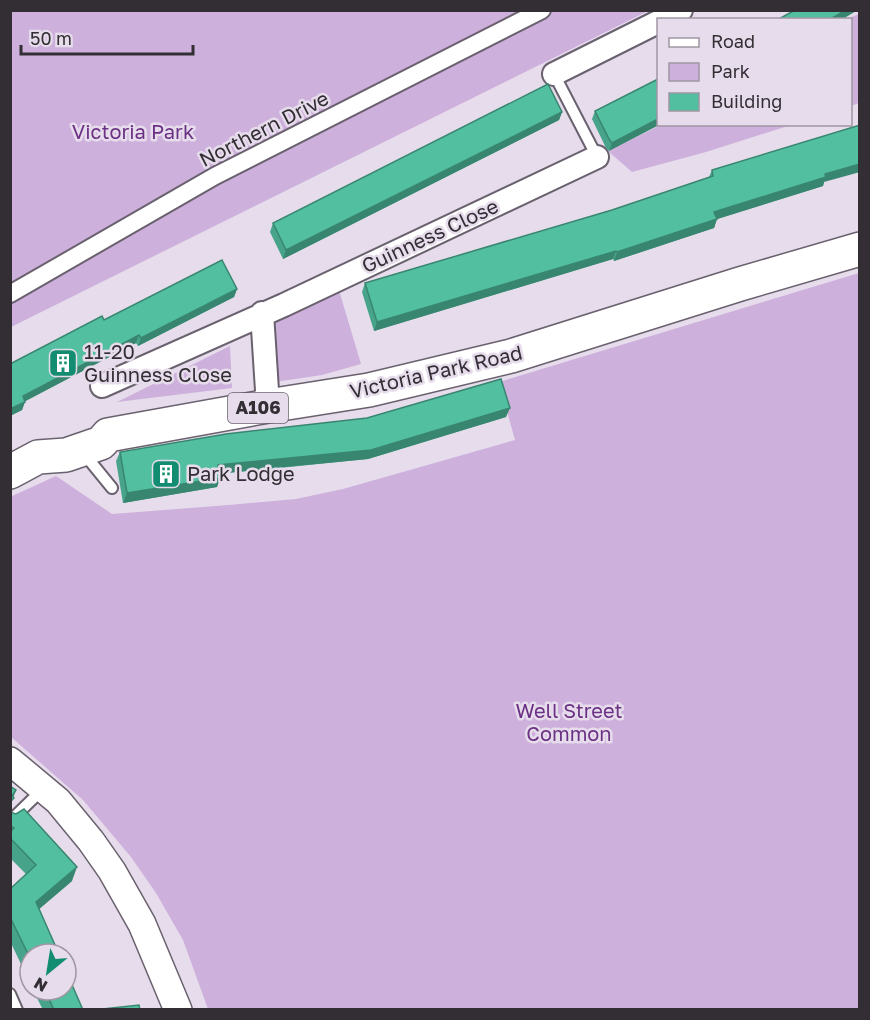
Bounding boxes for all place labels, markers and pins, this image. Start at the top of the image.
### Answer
place label: 11-20 Guinness Close [84,339,232,386]
building icon: 11-20 Guinness Close [47,347,79,379]
building icon: Park Lodge [150,458,182,490]
place label: Park Lodge [187,461,295,485]

